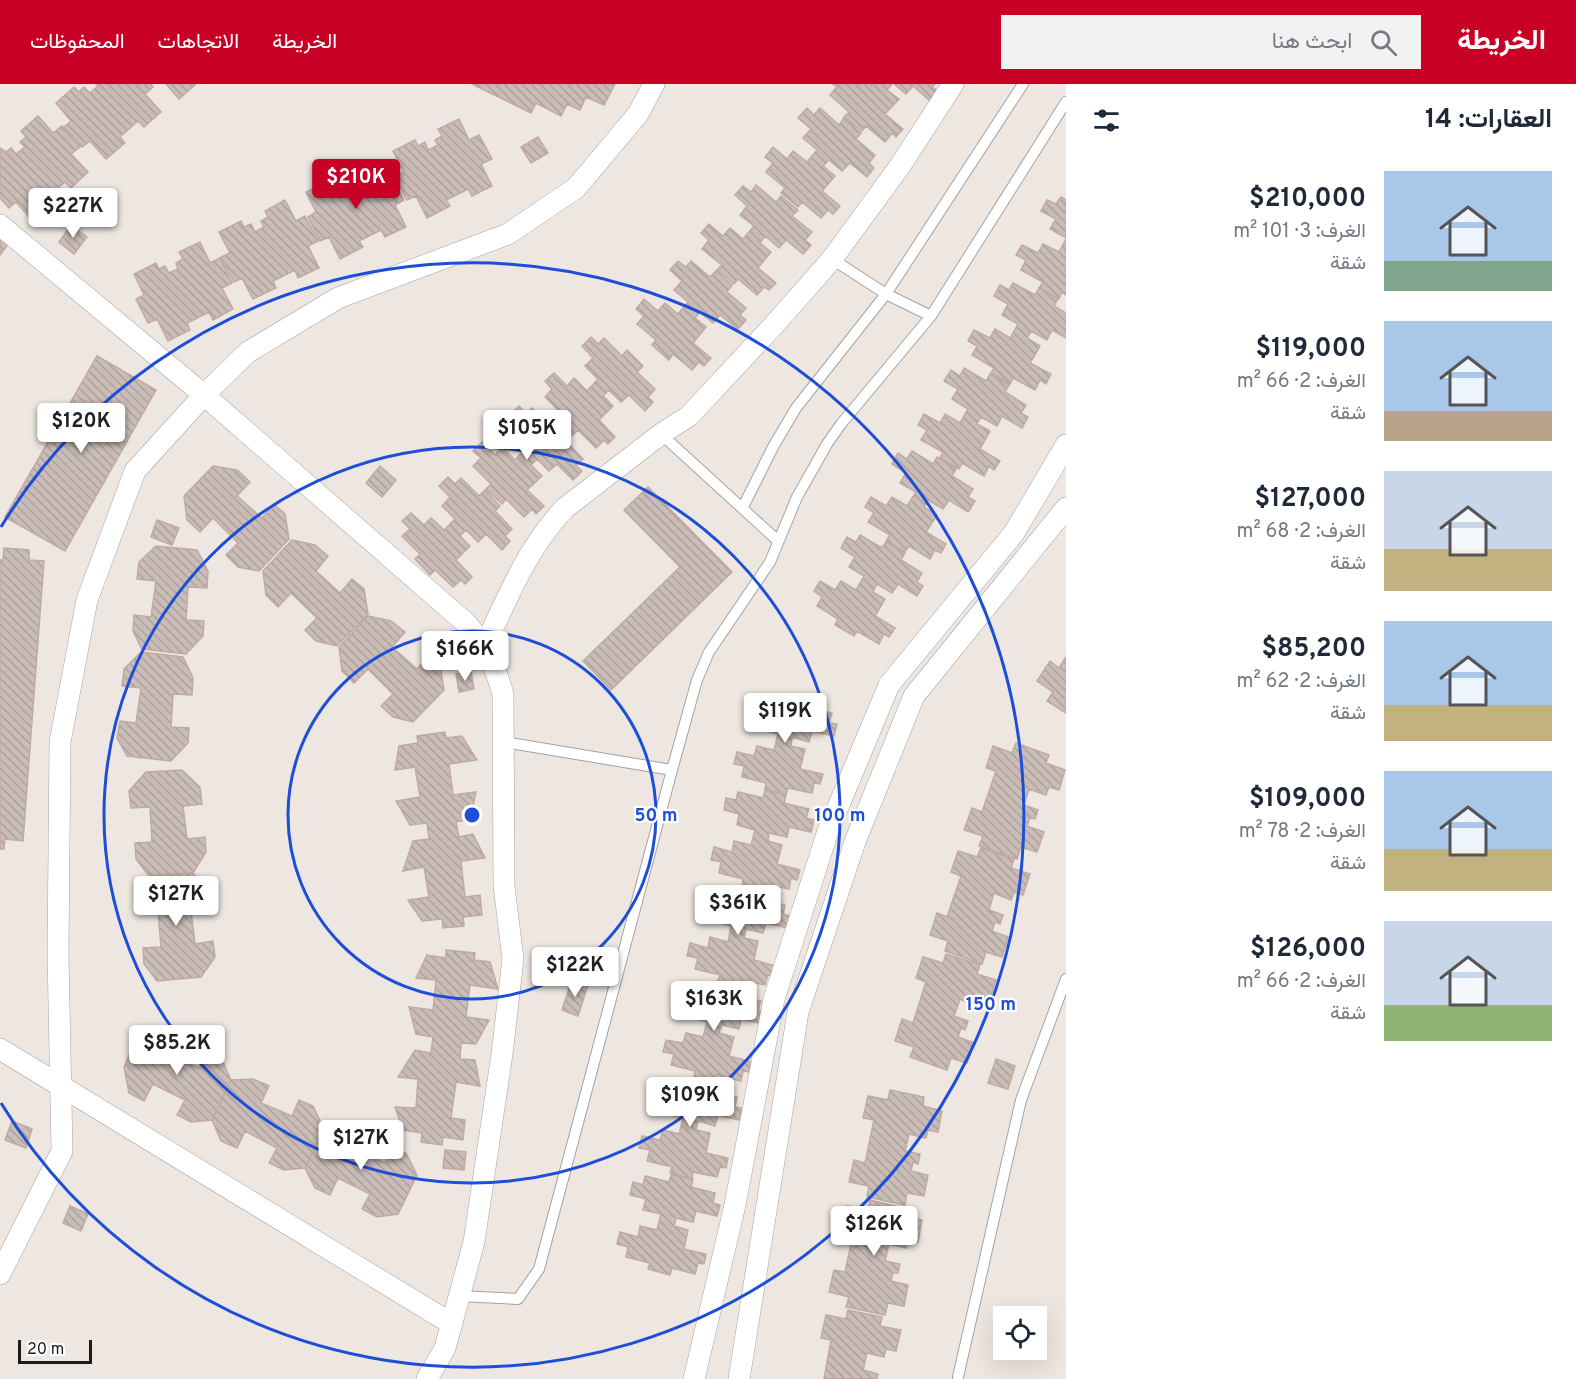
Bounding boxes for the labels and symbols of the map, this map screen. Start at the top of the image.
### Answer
pin: $210K [314,159,398,210]
pin: $227K [31,188,115,239]
pin: $120K [39,403,123,454]
pin: $105K [485,410,569,461]
pin: $166K [423,631,507,682]
pin: $119K [743,693,827,744]
centre of rings [462,805,482,825]
text: 50 m [634,805,678,828]
text: 100 m [814,805,866,828]
pin: $127K [134,876,218,927]
pin: $361K [696,885,780,936]
pin: $122K [533,947,617,998]
pin: $163K [672,981,756,1032]
text: 150 m [966,994,1016,1017]
pin: $85.2K [128,1025,226,1076]
pin: $109K [648,1077,732,1128]
pin: $127K [319,1120,403,1171]
pin: $126K [832,1206,916,1257]
scale bar [18,1337,92,1364]

